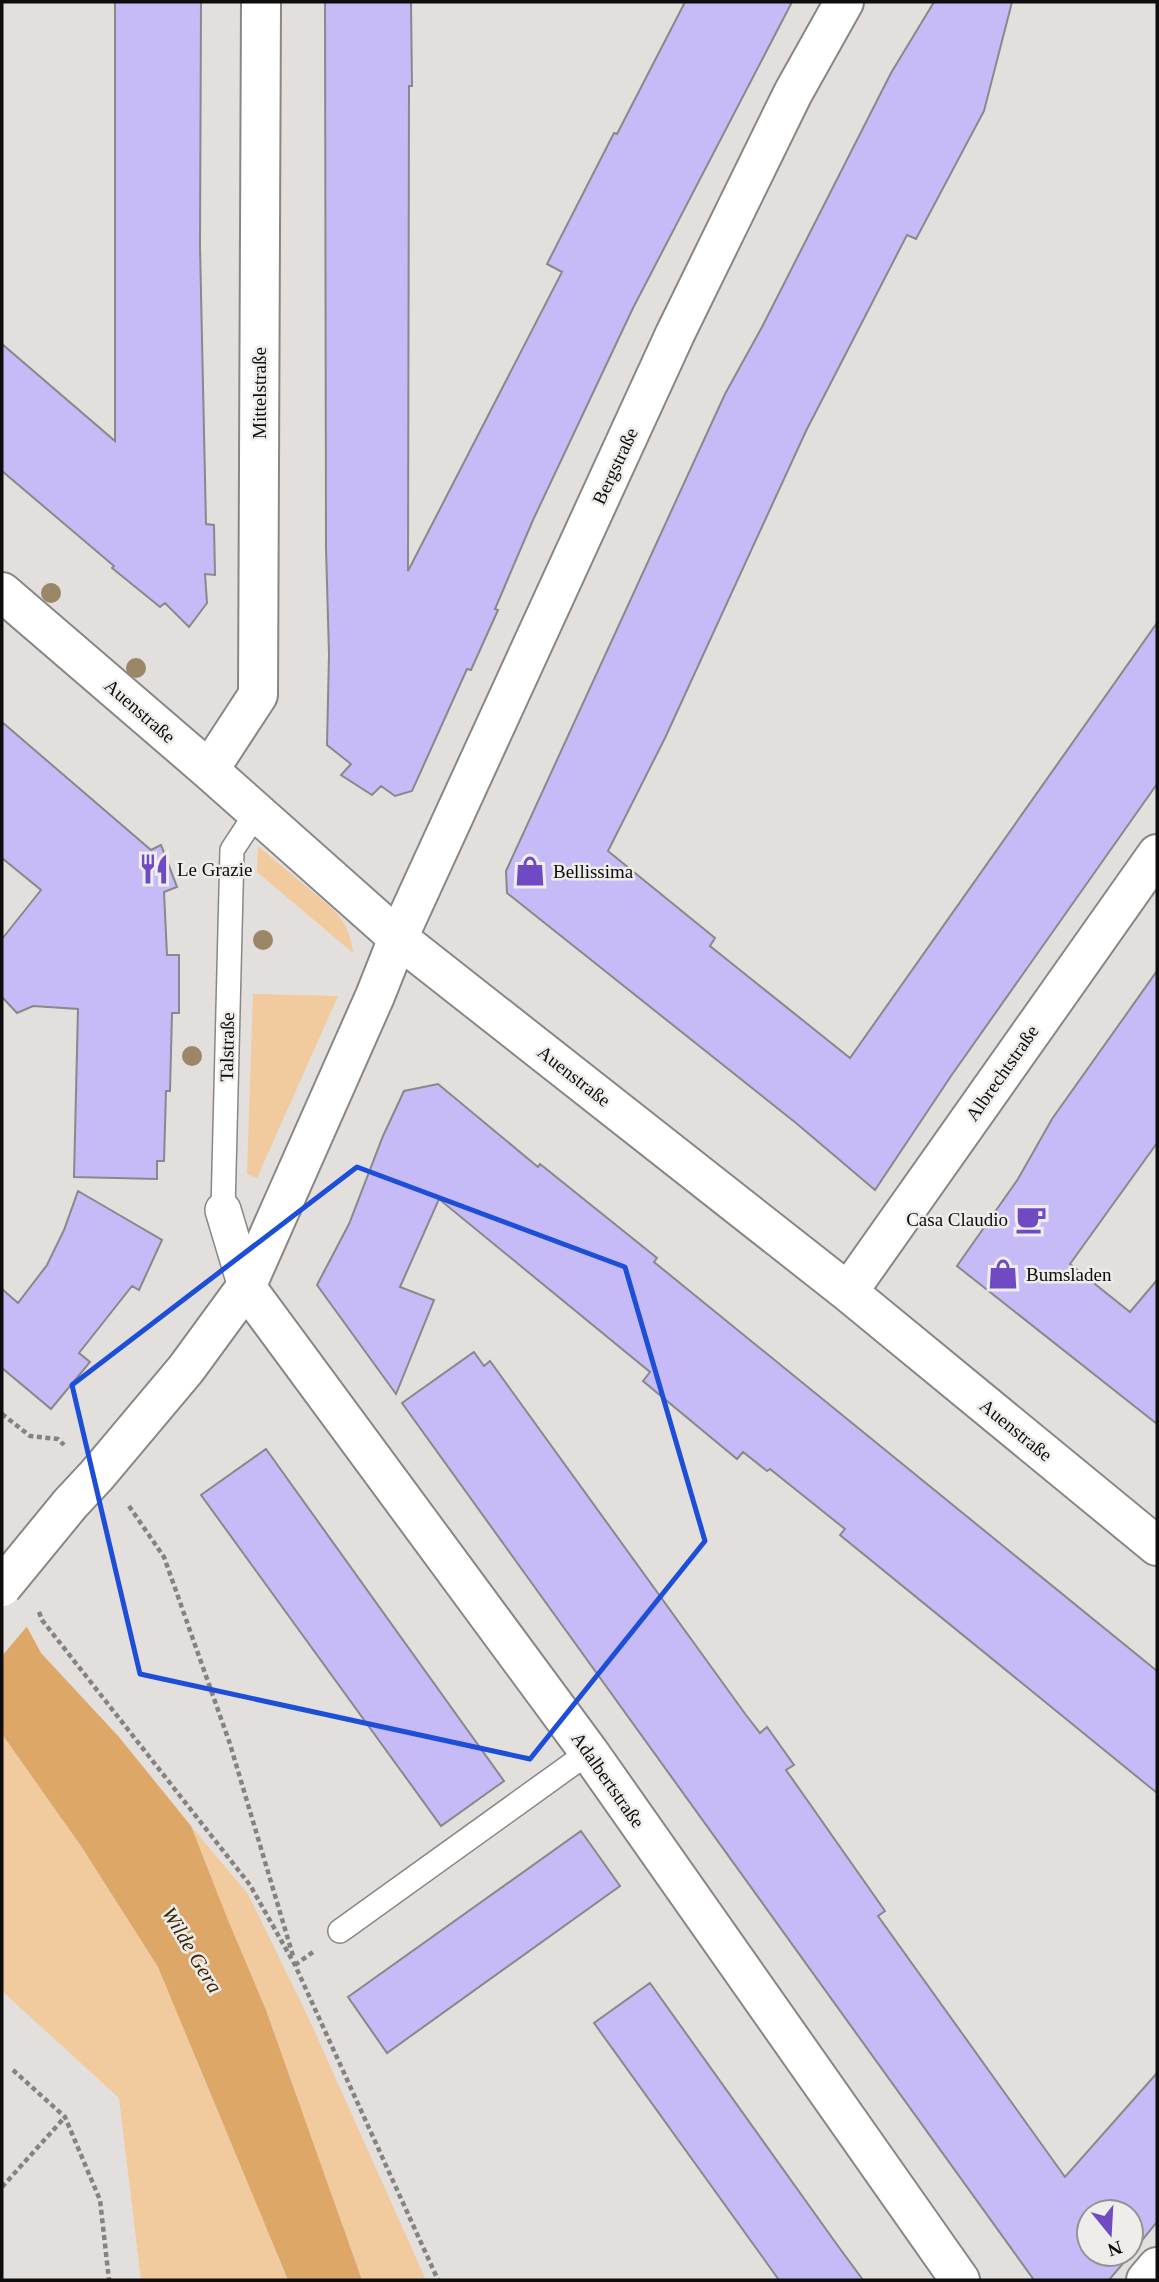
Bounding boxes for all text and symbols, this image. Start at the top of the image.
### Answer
street label: Mittelstraße [249,347,270,439]
street label: Bergstraße [588,424,642,508]
street label: Auenstraße [100,675,180,747]
restaurant icon: Le Grazie [137,852,171,886]
shop icon: Bellissima [513,854,547,888]
place label: Le Grazie [177,859,252,880]
place label: Bellissima [553,861,634,882]
street label: Talstraße [216,1012,238,1082]
street label: Albrechtstraße [961,1021,1043,1125]
street label: Auenstraße [533,1041,615,1111]
cafe icon: Casa Claudio [1014,1202,1048,1236]
place label: Casa Claudio [906,1209,1008,1230]
shop icon: Bumsladen [986,1257,1020,1291]
place label: Bumsladen [1026,1264,1112,1285]
street label: Auenstraße [976,1395,1056,1465]
street label: Adalbertstraße [567,1728,649,1832]
water label: Wilde Gera [157,1903,227,1997]
north arrow [1075,2198,1145,2268]
text: N [1105,2237,1125,2261]

